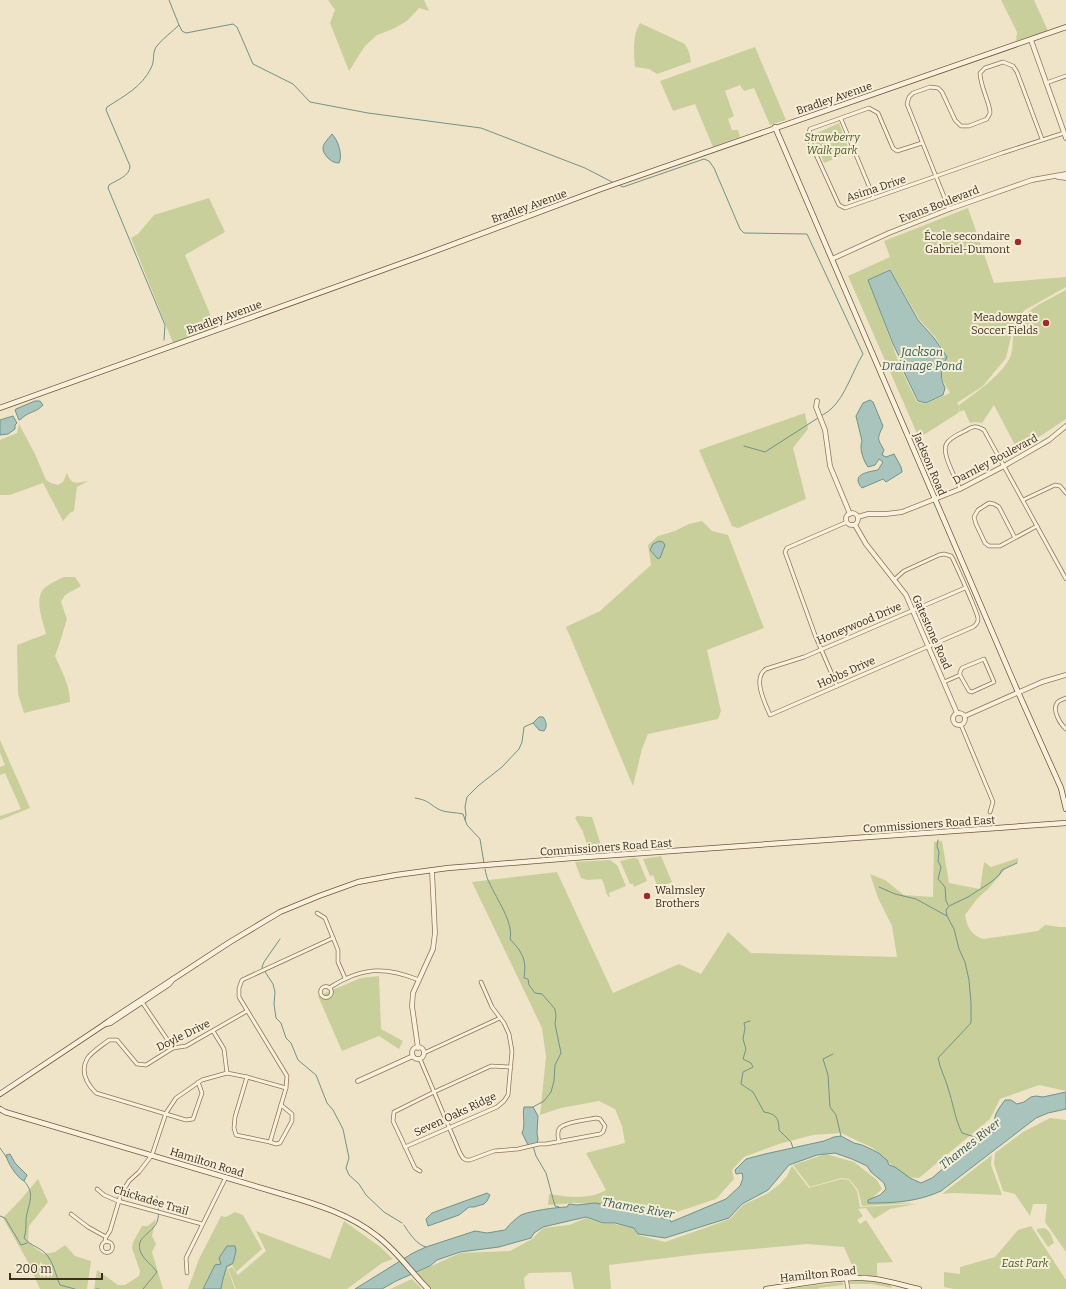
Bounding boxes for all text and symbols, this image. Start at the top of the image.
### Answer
street label: Bradley Avenue [794,79,874,118]
park label: Strawberry Walk park [804,131,861,157]
street label: Asima Drive [845,173,908,204]
street label: Evans Boulevard [897,183,981,226]
street label: Bradley Avenue [490,187,569,226]
place label: École secondaire Gabriel-Dumont [924,229,1010,256]
marker: École secondaire Gabriel-Dumont [1013,237,1023,247]
street label: Bradley Avenue [185,298,264,337]
place label: Meadowgate Soccer Fields [971,311,1038,337]
marker: Meadowgate Soccer Fields [1041,318,1051,328]
water label: Jackson Drainage Pond [882,345,962,373]
street label: Jackson Road [910,430,949,498]
street label: Darnley Boulevard [951,431,1040,487]
street label: Gatestone Road [909,593,954,672]
street label: Honeywood Drive [815,600,904,647]
street label: Hobbs Drive [815,654,877,691]
street label: Commissioners Road East [862,813,996,836]
street label: Commissioners Road East [539,836,673,859]
place label: Walmsley Brothers [655,884,705,910]
marker: Walmsley Brothers [642,891,652,901]
street label: Doyle Drive [154,1017,212,1054]
street label: Seven Oaks Ridge [412,1090,498,1139]
water label: Thames River [937,1115,1004,1172]
street label: Hamilton Road [168,1145,246,1180]
street label: Chickadee Trail [112,1183,190,1218]
water label: Thames River [601,1195,676,1221]
scale bar [10,1255,102,1281]
park label: East Park [1001,1257,1050,1270]
text: 200 m [16,1262,52,1276]
street label: Hamilton Road [779,1264,857,1285]

